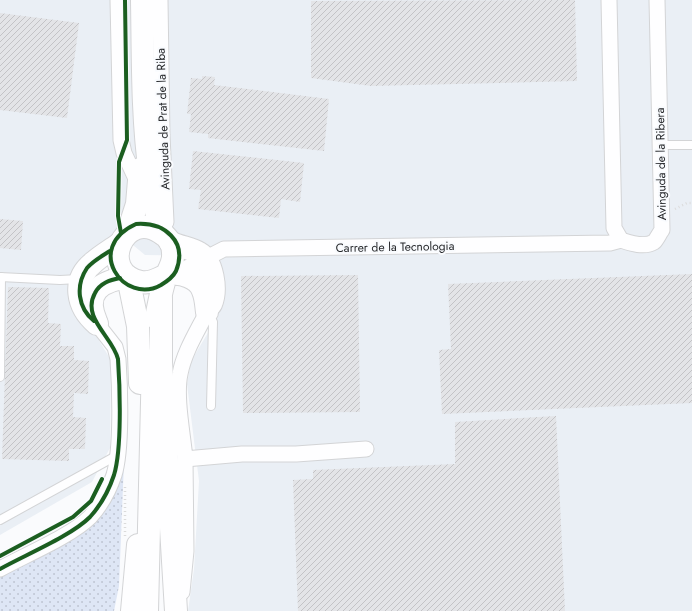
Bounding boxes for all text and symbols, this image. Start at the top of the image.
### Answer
street label: Avinguda de Prat de la Riba [152,48,174,190]
street label: Avinguda de la Ribera [651,107,671,221]
street label: Carrer de la Tecnologia [335,237,455,257]

